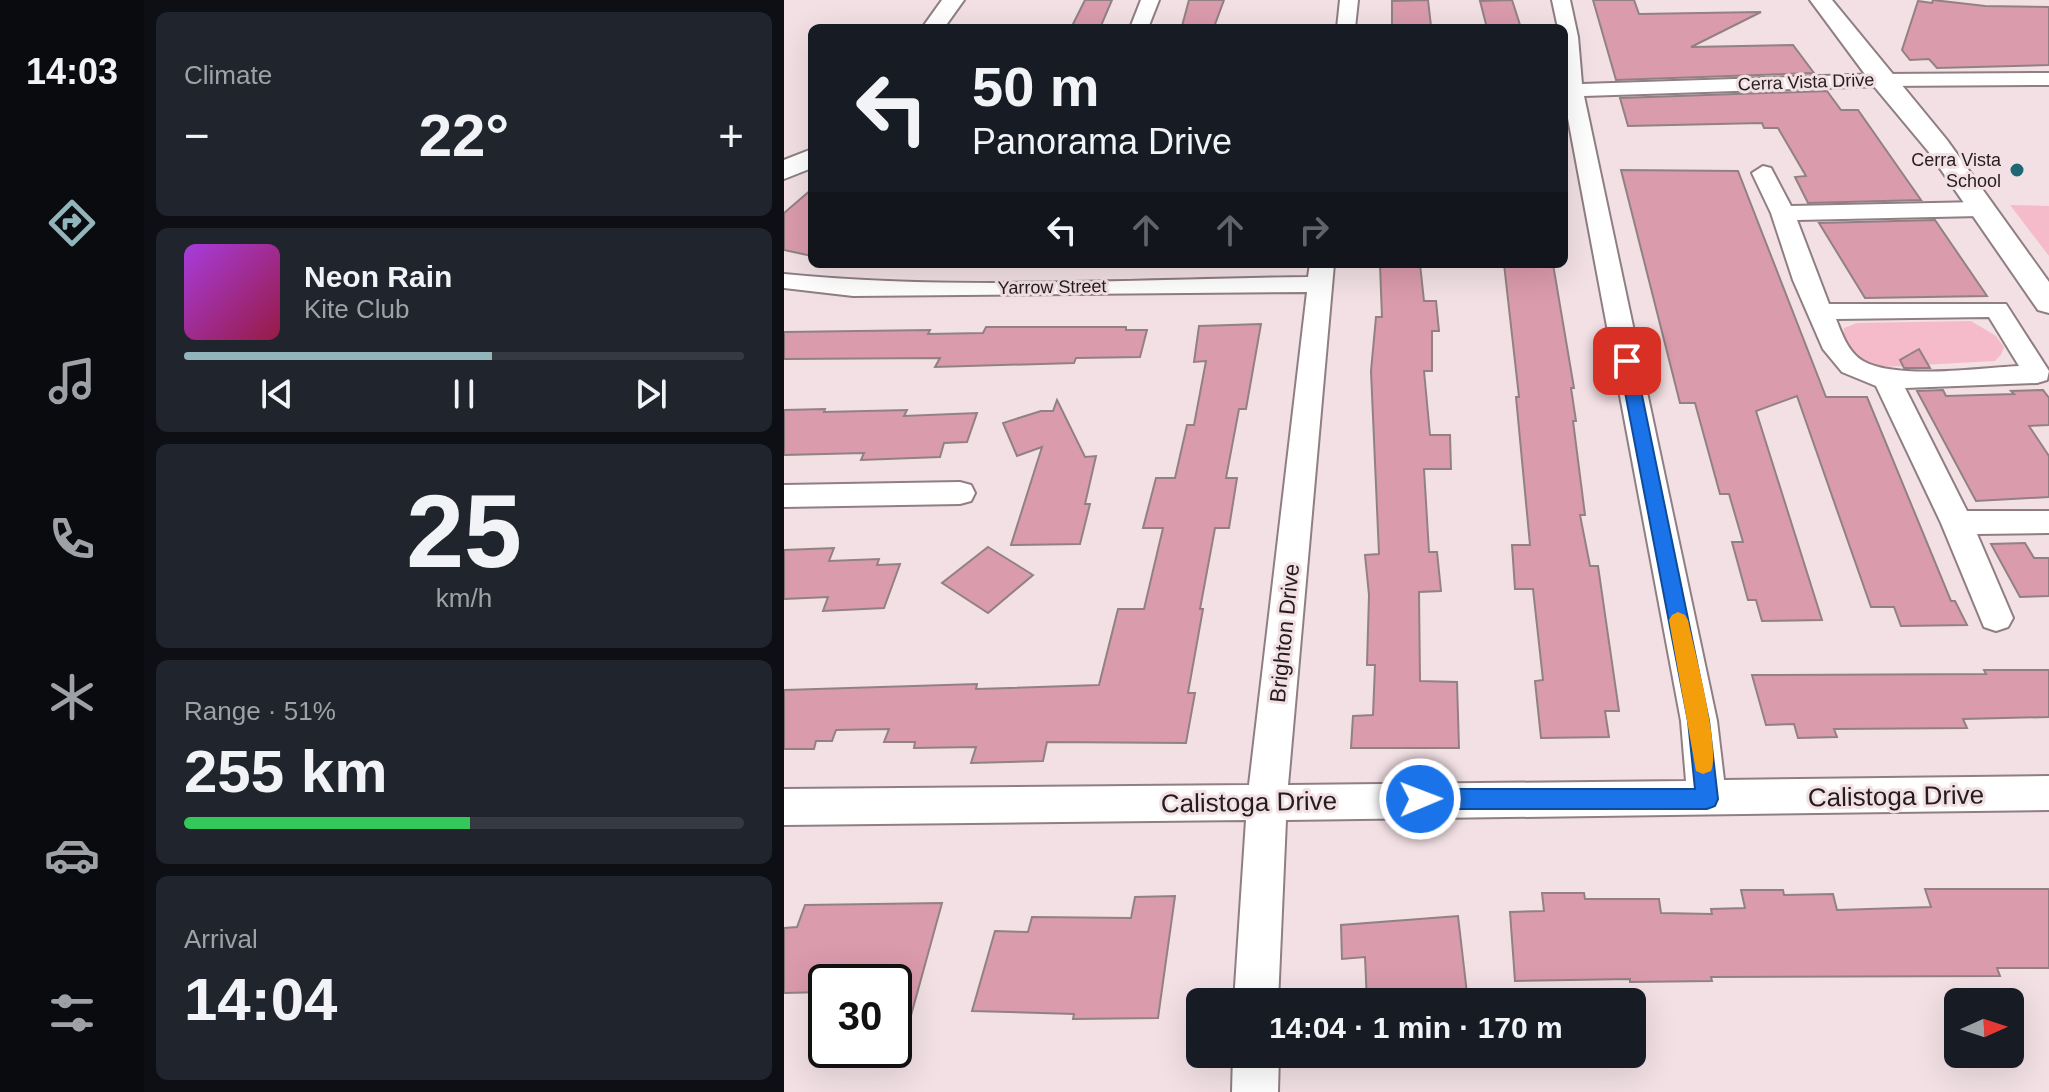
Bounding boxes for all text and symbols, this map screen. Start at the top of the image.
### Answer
text: 14:03 [26,51,118,92]
text: 50 m [972,55,1100,118]
icon: left [840,56,944,160]
text: Climate [184,60,272,90]
street label: Cerra Vista Drive [1737,70,1875,94]
text: 22° [419,102,509,169]
text: − [184,111,210,160]
text: + [718,111,744,160]
text: Panorama Drive [972,121,1232,162]
place label: Cerra Vista School [1911,150,2002,191]
marker: Cerra Vista School [2008,161,2026,179]
icon: directions [44,195,100,251]
icon: left [1040,208,1084,252]
icon: ahead [1124,208,1168,252]
icon: ahead [1208,208,1252,252]
icon: right [1292,208,1336,252]
text: Neon Rain [304,260,452,293]
street label: Yarrow Street [997,276,1107,298]
text: Kite Club [304,294,410,324]
pin [1593,327,1661,395]
icon: arrive [1605,339,1649,383]
icon: music [44,353,100,409]
icon: previous [255,372,299,416]
icon: pause [442,372,486,416]
icon: next [629,372,673,416]
text: 25 [406,473,522,589]
icon: phone [44,511,100,567]
street label: Brighton Drive [1265,562,1304,704]
text: km/h [436,583,492,613]
icon: climate [44,669,100,725]
text: Range · 51% [184,696,336,726]
text: 255 km [184,738,388,805]
position arrow [1378,757,1462,841]
street label: Calistoga Drive [1808,779,1984,813]
street label: Calistoga Drive [1161,785,1337,819]
icon: car [44,827,100,883]
text: Arrival [184,924,258,954]
speed limit sign: 30 [808,964,912,1068]
text: 14:04 [184,966,337,1033]
icon: filters [44,985,100,1041]
north arrow [1944,988,2024,1068]
map controls [1944,988,2024,1068]
text: 14:04 · 1 min · 170 m [1269,1011,1563,1044]

